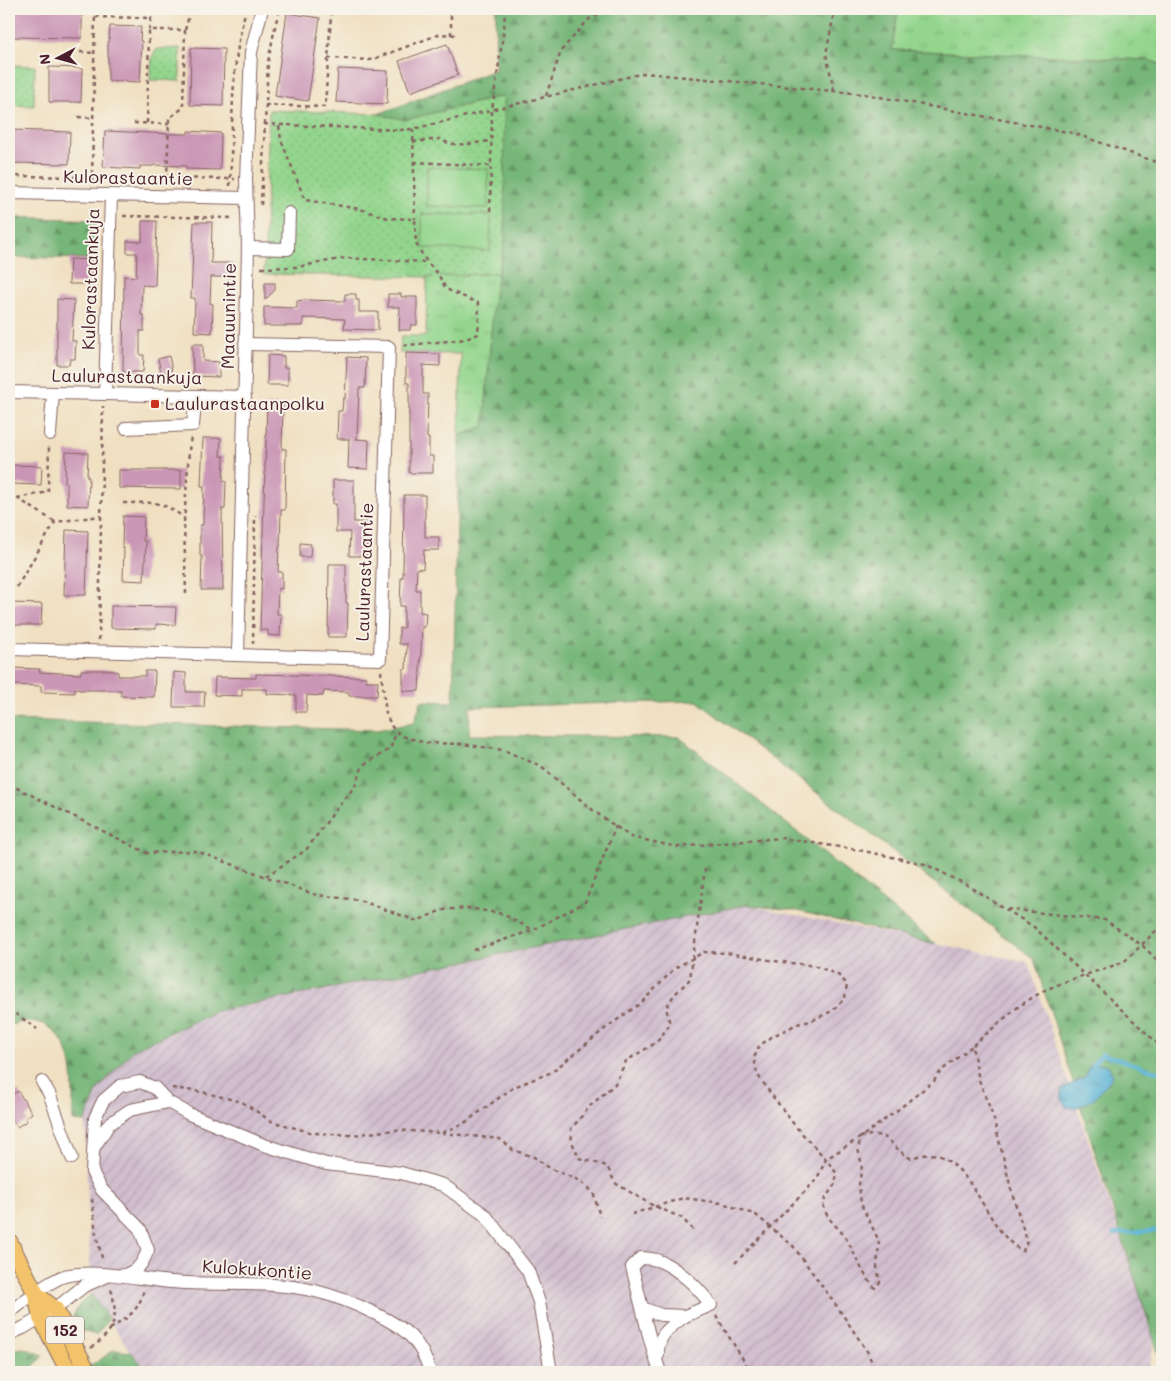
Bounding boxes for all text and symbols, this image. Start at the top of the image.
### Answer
north arrow [32,32,82,82]
text: N [35,53,55,66]
street label: Kulorastaantie [63,164,193,190]
street label: Kulorastaankuja [76,208,104,350]
street label: Maauunintie [215,263,241,369]
street label: Laulurastaankuja [51,363,203,389]
place label: Laulurastaanpolku [165,391,325,415]
marker: Laulurastaanpolku [149,398,161,410]
street label: Laulurastaantie [350,502,378,642]
street label: Kulokukontie [201,1253,313,1285]
road number: 152 [46,1316,84,1344]

